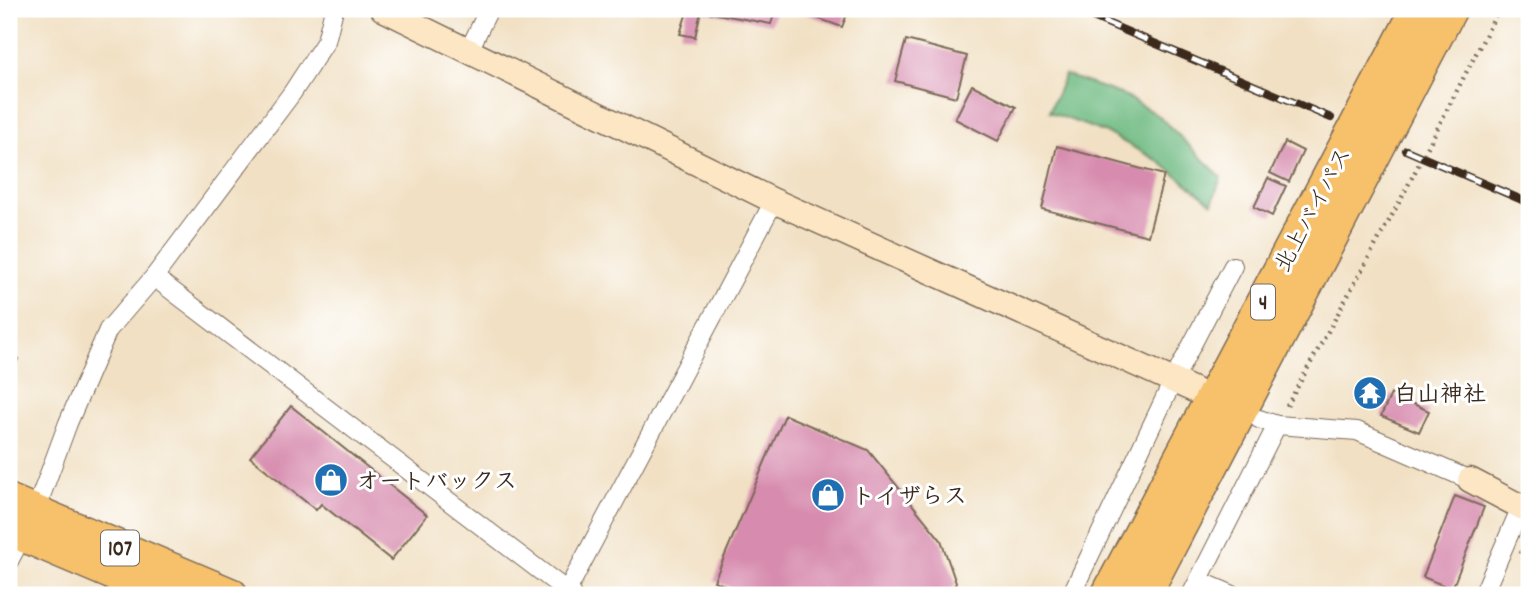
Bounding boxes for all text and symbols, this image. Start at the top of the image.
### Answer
street label: 北上バイパス [1268,142,1362,279]
road number: 4 [1251,284,1275,320]
temple icon: 白山神社 [1351,374,1389,412]
place label: 白山神社 [1394,380,1486,413]
shop icon: オートバックス [312,461,350,499]
place label: オートバックス [356,467,517,500]
shop icon: トイザらス [809,476,847,514]
place label: トイザらス [852,482,967,515]
road number: 107 [101,530,139,566]

